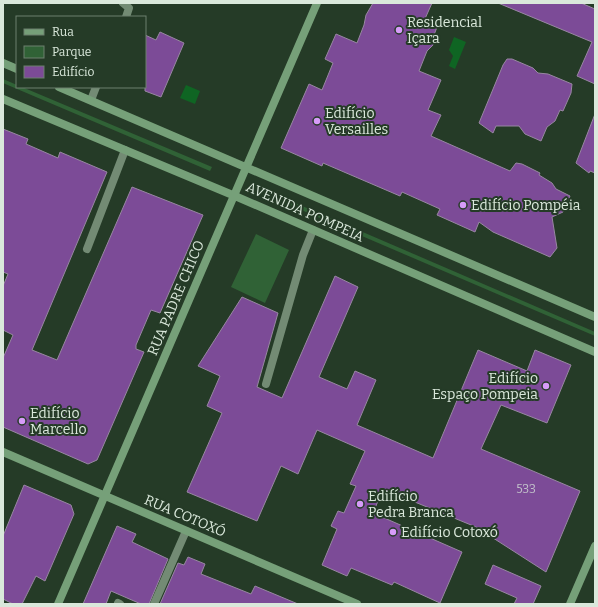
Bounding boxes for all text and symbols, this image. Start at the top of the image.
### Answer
place label: Residencial Içara [407,14,482,47]
legend [16,16,146,88]
text: Rua [52,25,74,39]
marker: Residencial Içara [394,25,404,35]
text: Parque [52,45,91,59]
text: Edifício [52,65,94,79]
place label: Edifício Versailles [325,105,388,138]
marker: Edifício Versailles [312,116,322,126]
street label: AVENIDA POMPEIA [243,178,367,246]
place label: Edifício Pompéia [471,197,581,214]
marker: Edifício Pompéia [458,200,468,210]
street label: RUA PADRE CHICO [144,238,208,358]
place label: Edifício Espaço Pompeia [432,370,538,403]
marker: Edifício Espaço Pompeia [541,381,551,391]
place label: Edifício Marcello [30,405,86,438]
marker: Edifício Marcello [17,416,27,426]
house number: 533 [516,482,536,496]
place label: Edifício Pedra Branca [368,488,454,521]
street label: RUA COTOXÓ [142,490,229,541]
marker: Edifício Pedra Branca [355,499,365,509]
place label: Edifício Cotoxó [401,524,498,541]
marker: Edifício Cotoxó [388,527,398,537]

